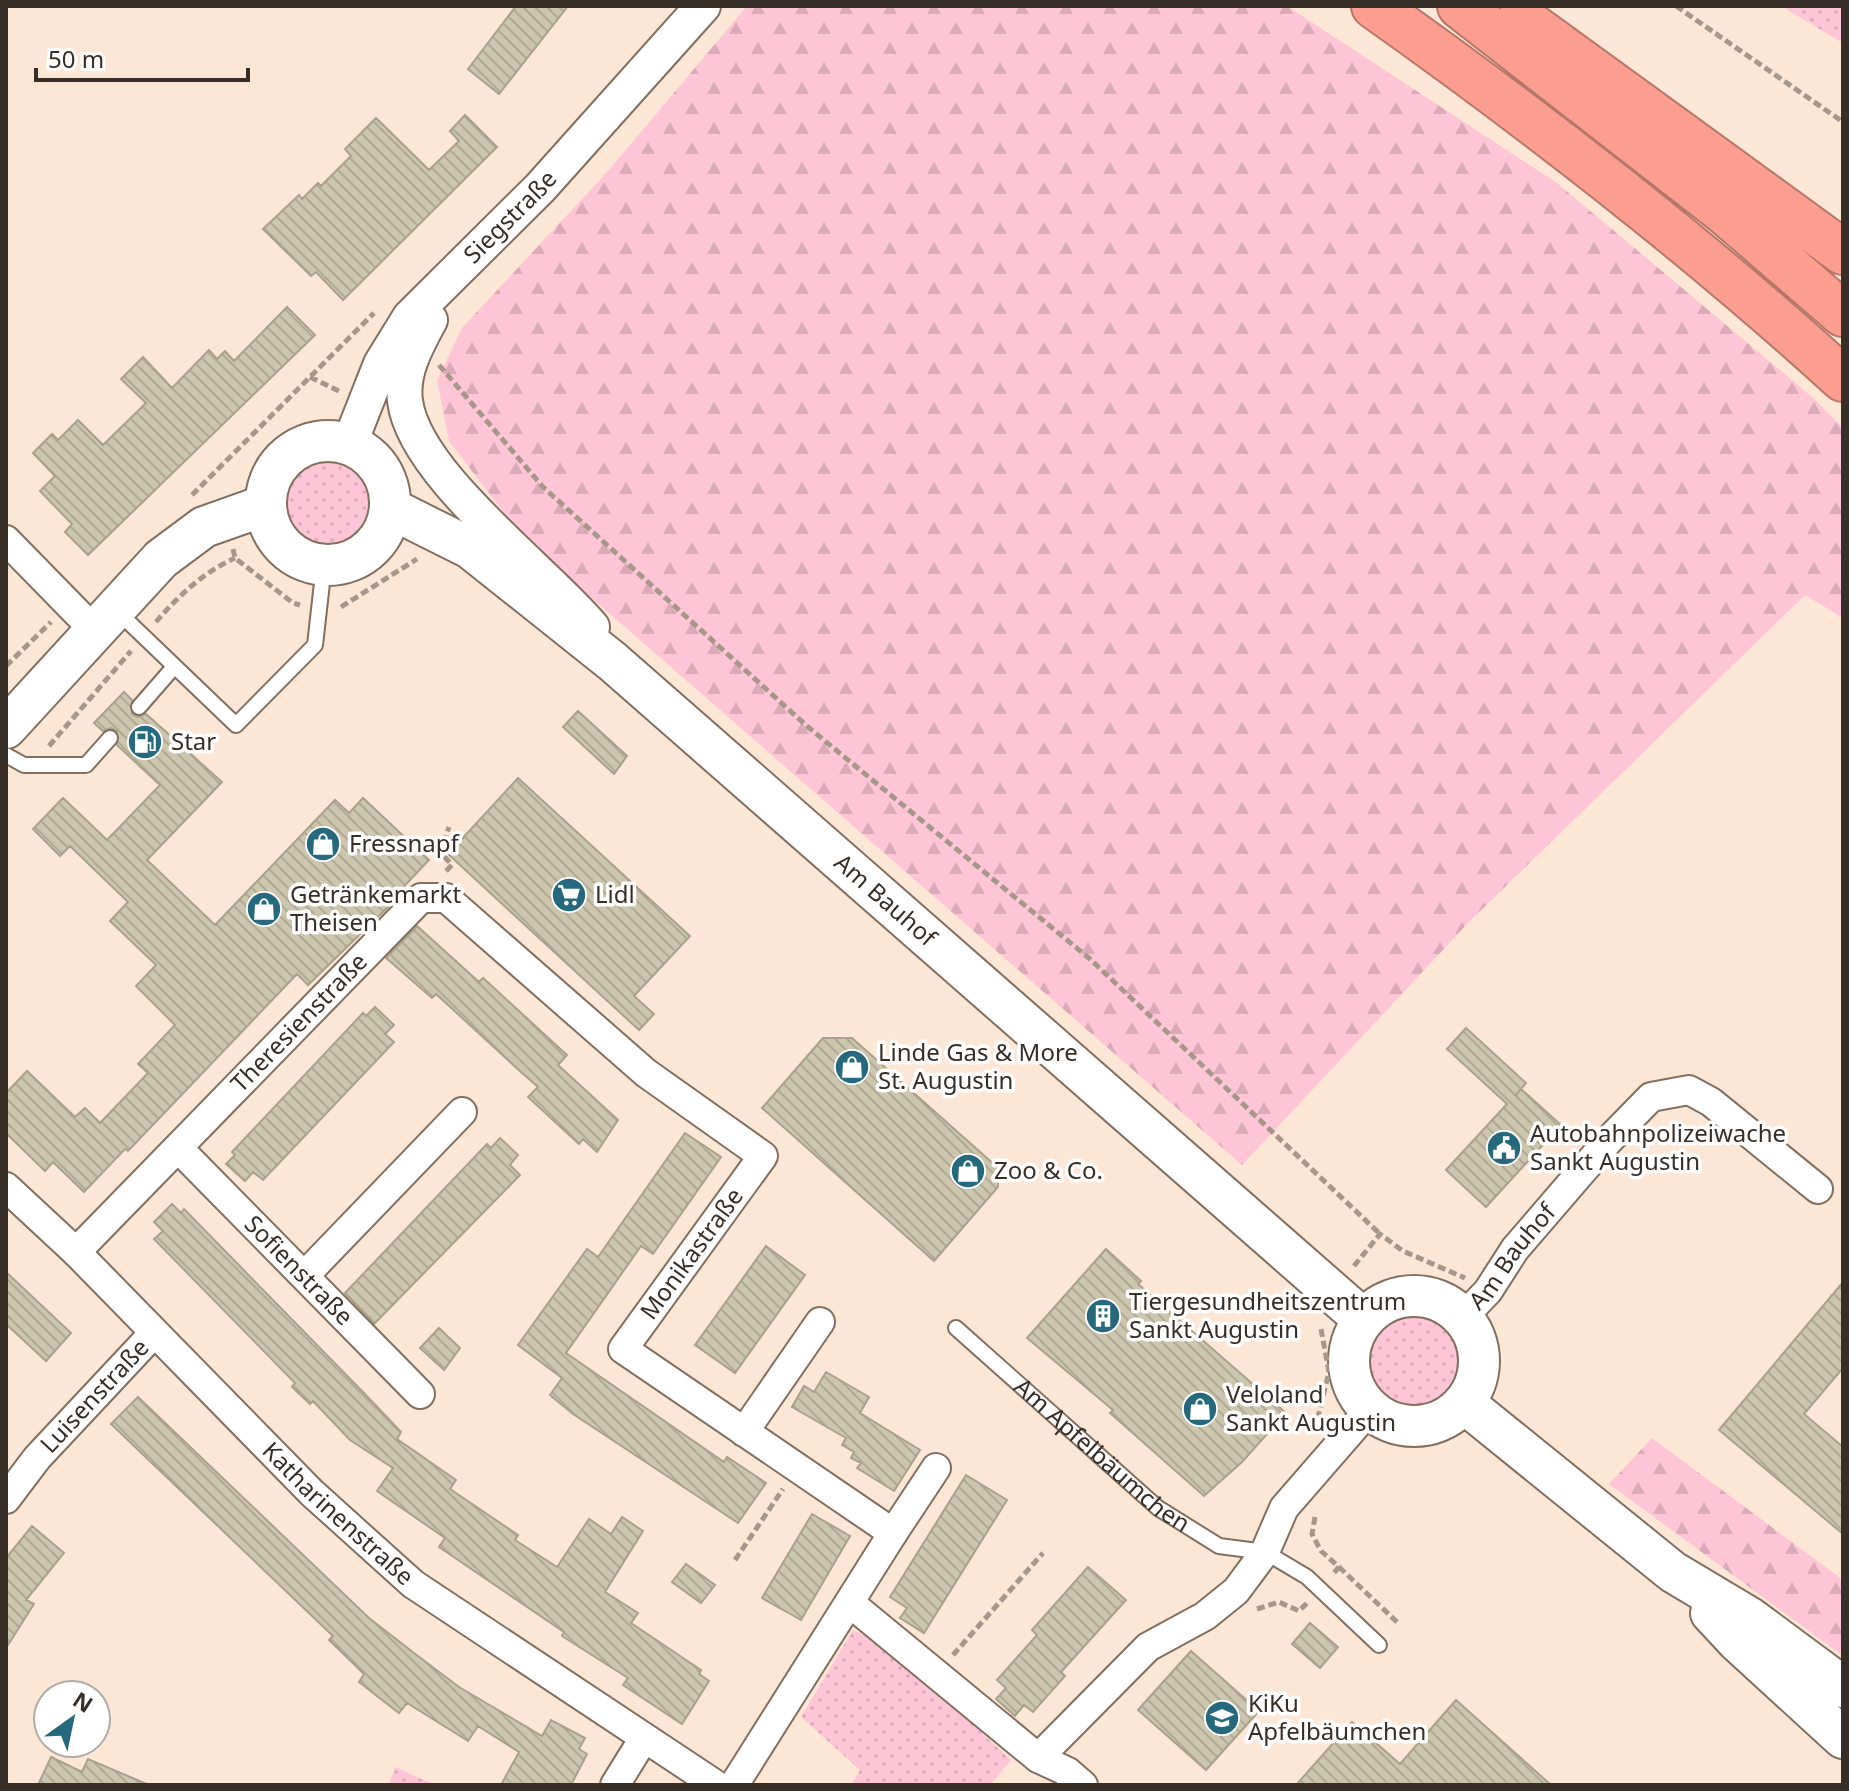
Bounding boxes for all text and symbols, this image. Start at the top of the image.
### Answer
scale bar [36,32,248,82]
text: 50 m [48,42,104,75]
street label: Siegstraße [455,162,563,270]
fuel station icon: Star [126,723,164,761]
place label: Star [171,724,216,757]
shop icon: Fressnapf [304,825,342,863]
place label: Fressnapf [349,826,460,859]
street label: Am Bauhof [828,845,945,954]
supermarket icon: Lidl [550,876,588,914]
place label: Getränkemarkt Theisen [290,877,461,938]
place label: Lidl [595,877,635,910]
shop icon: Getränkemarkt Theisen [245,890,283,928]
street label: Theresienstraße [223,945,374,1099]
place label: Linde Gas & More St. Augustin [878,1035,1078,1096]
shop icon: Linde Gas & More St. Augustin [833,1048,871,1086]
place label: Autobahnpolizeiwache Sankt Augustin [1530,1116,1786,1177]
public building icon: Autobahnpolizeiwache Sankt Augustin [1485,1129,1523,1167]
shop icon: Zoo & Co. [949,1152,987,1190]
place label: Zoo & Co. [994,1153,1103,1186]
street label: Monikastraße [632,1181,750,1326]
street label: Am Bauhof [1461,1194,1563,1316]
street label: Sofienstraße [238,1207,361,1332]
place label: Tiergesundheitszentrum Sankt Augustin [1129,1284,1406,1345]
building icon: Tiergesundheitszentrum Sankt Augustin [1084,1297,1122,1335]
street label: Luisenstraße [32,1331,155,1460]
street label: Am Apfelbäumchen [1008,1370,1197,1539]
place label: Veloland Sankt Augustin [1226,1377,1396,1438]
shop icon: Veloland Sankt Augustin [1181,1390,1219,1428]
street label: Katharinenstraße [256,1434,422,1592]
north arrow [32,1679,112,1759]
text: N [68,1684,99,1719]
place label: KiKu Apfelbäumchen [1248,1686,1426,1747]
school or university icon: KiKu Apfelbäumchen [1203,1699,1241,1737]

